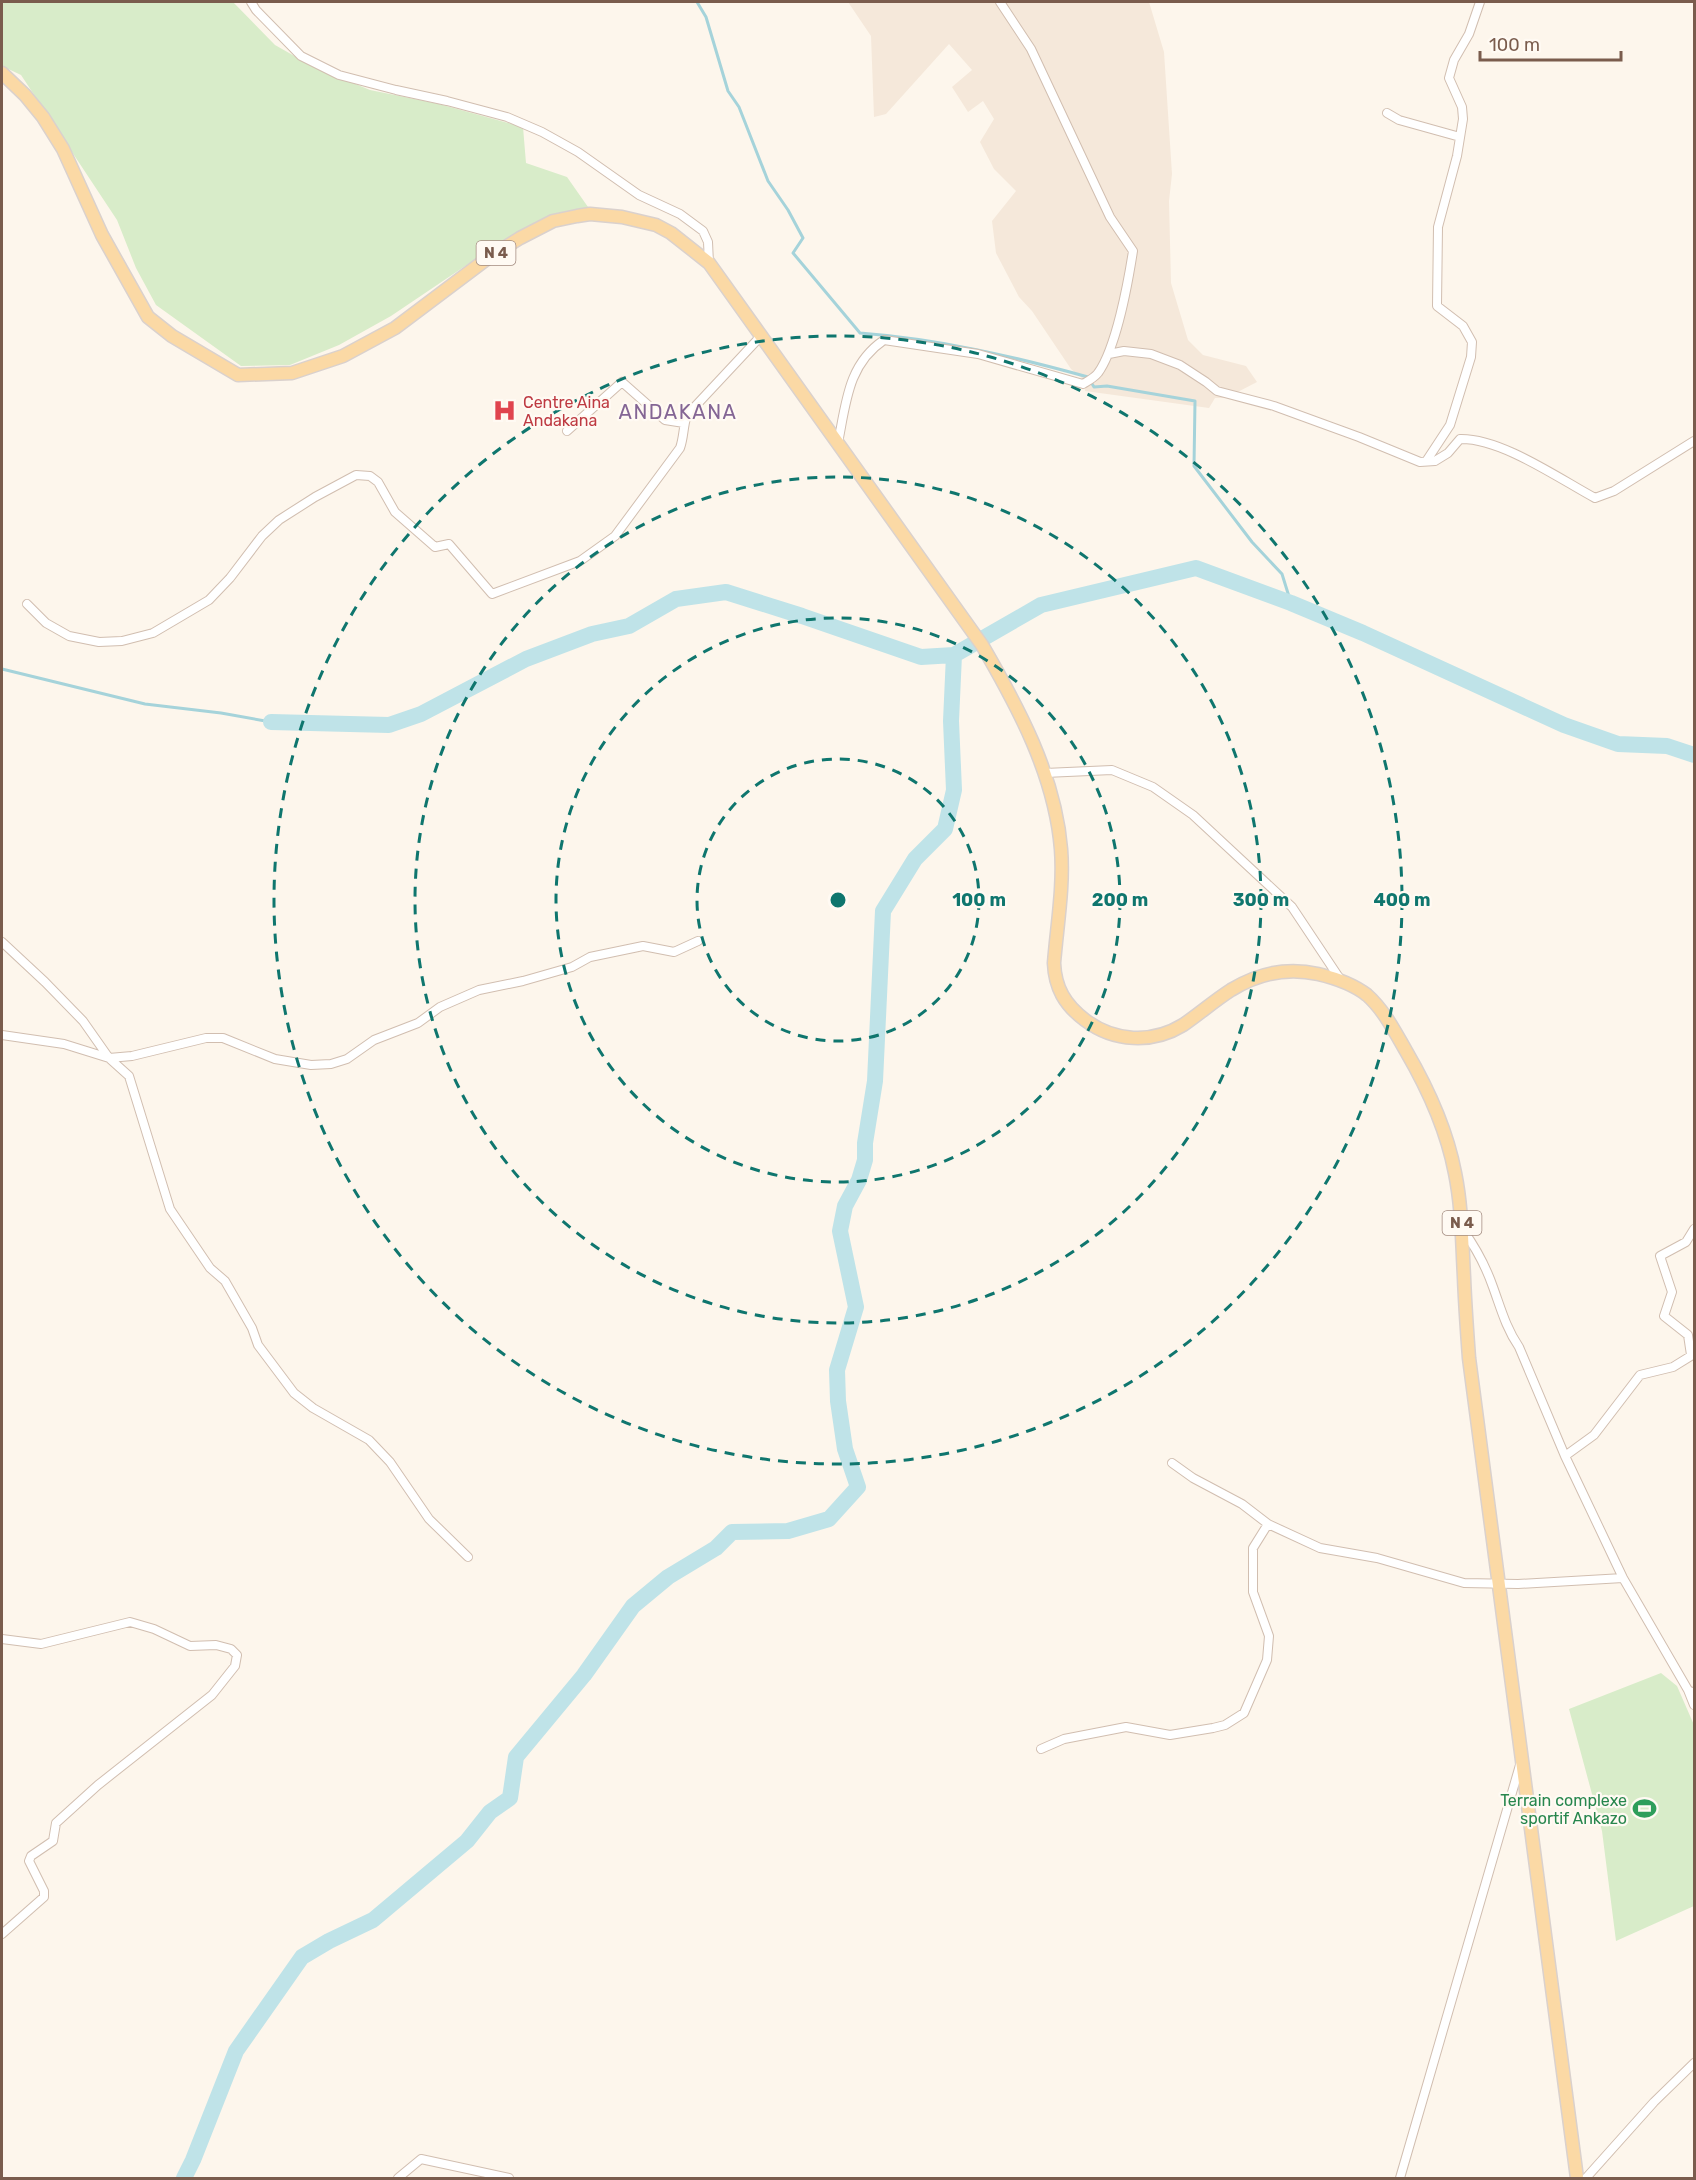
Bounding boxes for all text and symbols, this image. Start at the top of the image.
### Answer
scale bar [1480,24,1621,62]
text: 100 m [1489,34,1540,56]
road number: N 4 [476,241,516,265]
place label: Centre Aina Andakana [523,393,610,430]
hospital icon: Centre Aina Andakana [492,398,518,424]
district label: ANDAKANA [619,400,737,424]
text: 100 m [952,889,1006,911]
text: 200 m [1092,889,1148,911]
text: 300 m [1233,889,1289,911]
text: 400 m [1373,889,1431,911]
centre of rings [828,890,848,910]
road number: N 4 [1442,1211,1482,1235]
place label: Terrain complexe sportif Ankazo [1500,1791,1627,1828]
sports icon: Terrain complexe sportif Ankazo [1632,1796,1658,1822]

